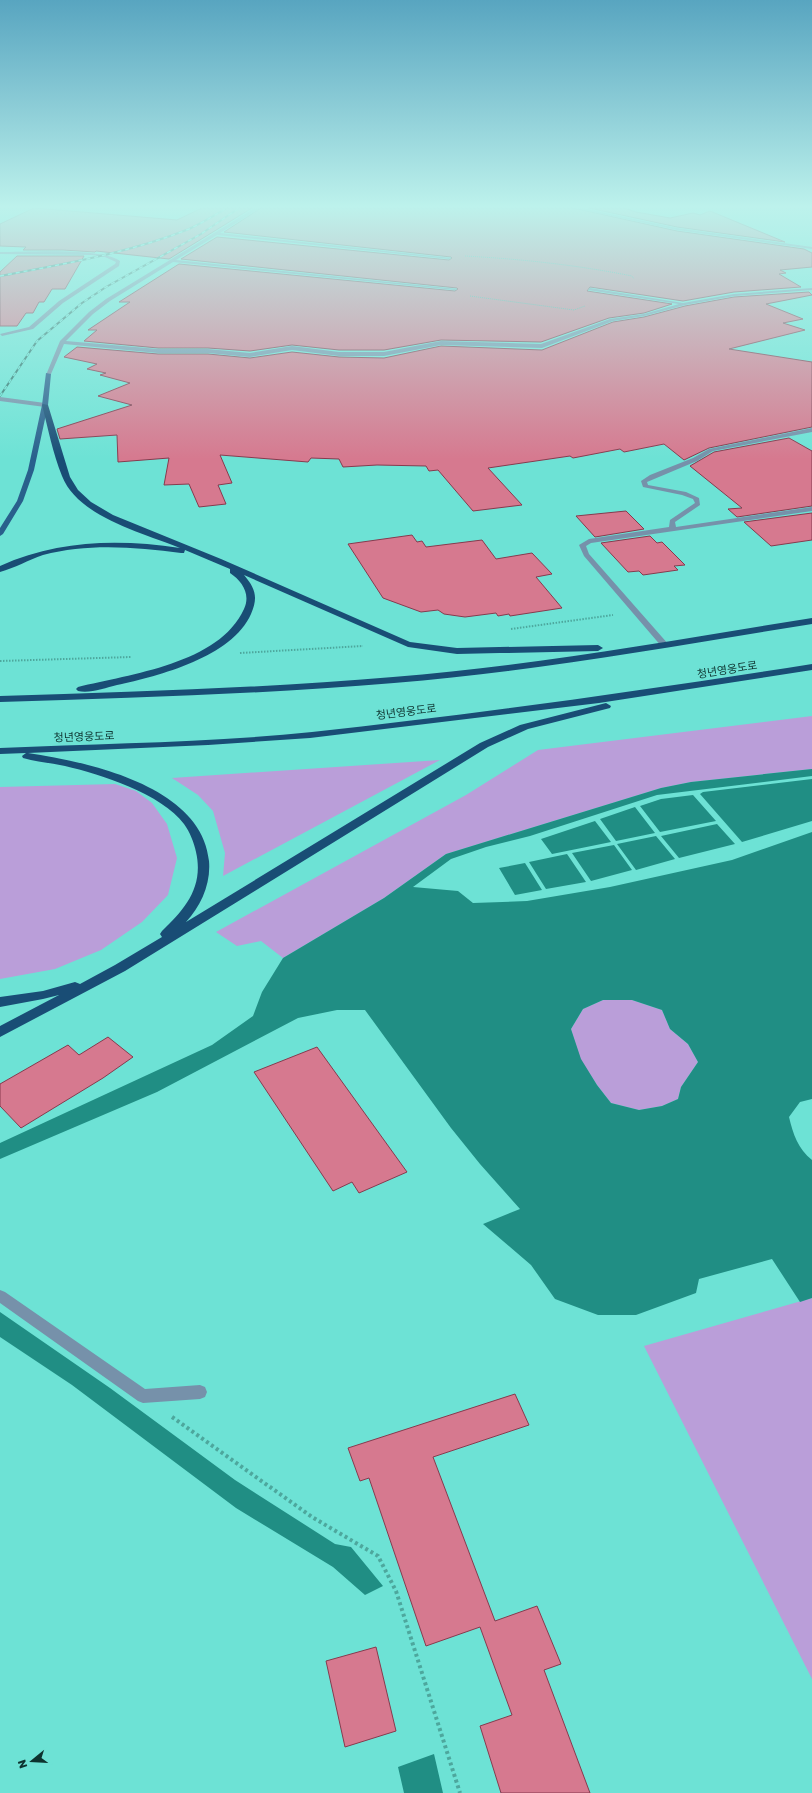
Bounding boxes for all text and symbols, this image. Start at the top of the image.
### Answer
street label: 청년영웅도로 [696,658,758,680]
street label: 청년영웅도로 [375,701,437,721]
street label: 청년영웅도로 [53,728,115,744]
north arrow [12,1741,52,1781]
text: N [15,1758,29,1770]

